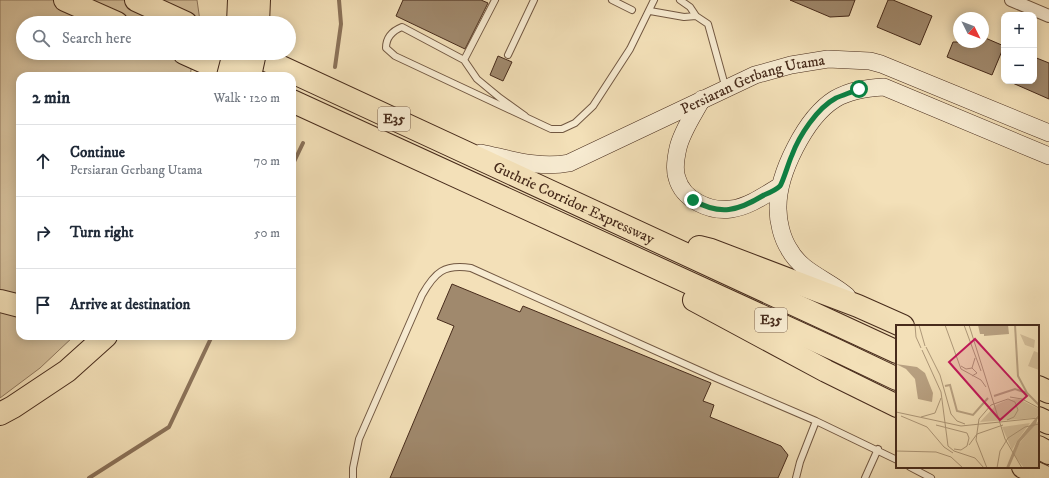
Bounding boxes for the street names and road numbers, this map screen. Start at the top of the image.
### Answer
street label: Persiaran Gerbang Utama [677,50,827,118]
road number: E35 [378,107,410,131]
street label: Guthrie Corridor Expressway [490,157,658,248]
road number: E35 [755,308,787,332]

